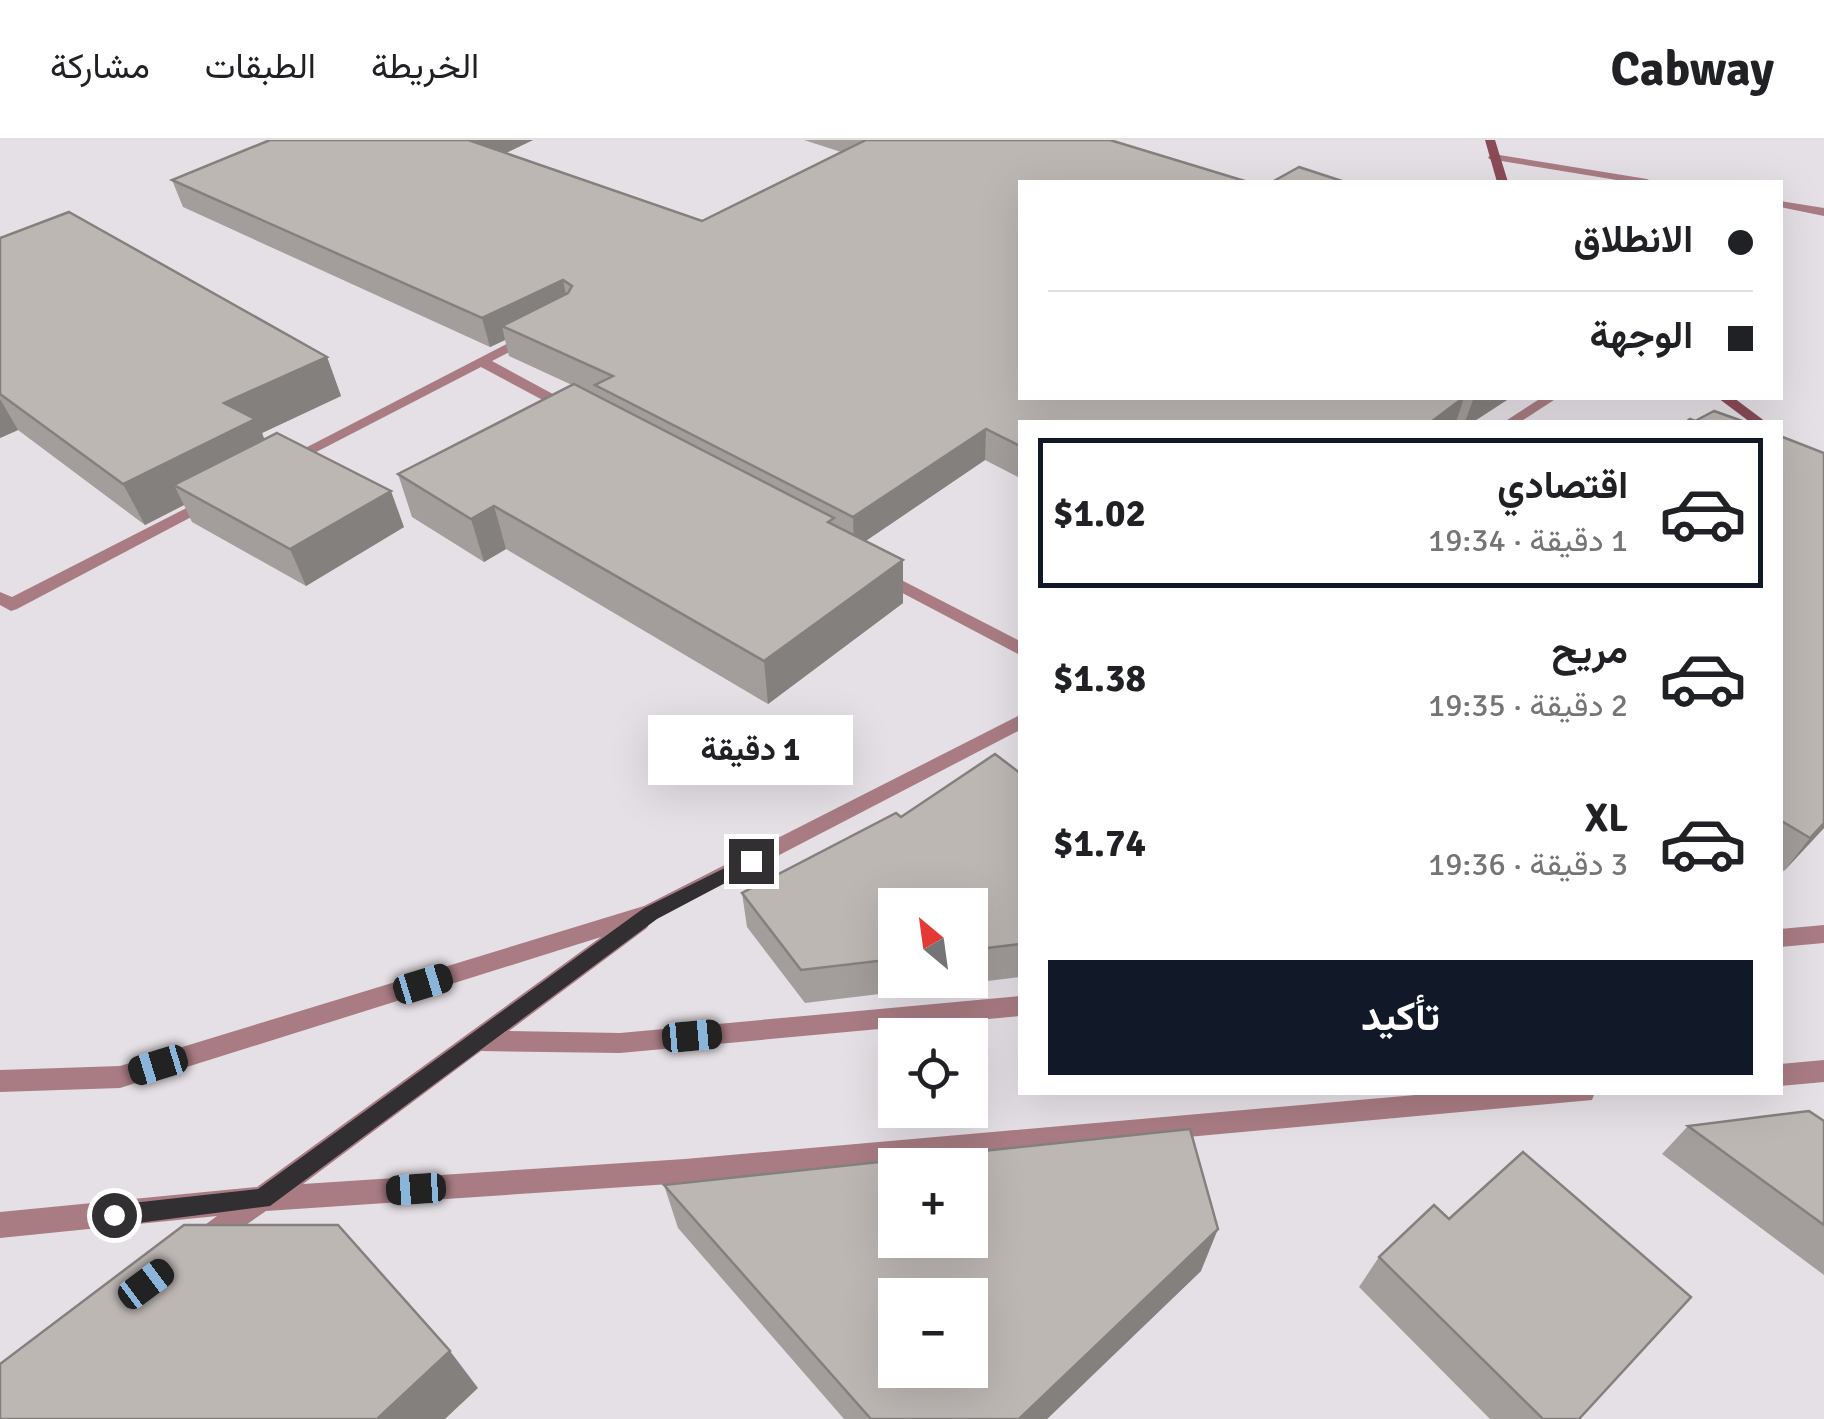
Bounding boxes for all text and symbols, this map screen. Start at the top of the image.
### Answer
text: Cabway [1611,40,1774,99]
text: مشاركة [50,45,150,88]
text: الطبقات [205,45,316,88]
text: الخريطة [371,45,479,88]
text: الانطلاق [1574,216,1693,263]
text: الوجهة [1590,312,1693,359]
text: اقتصادي [1497,462,1628,509]
icon: car [1658,468,1748,558]
text: $1.02 [1053,490,1146,537]
text: 1 دقيقة · 19:34 [1428,521,1628,560]
text: مريح [1552,627,1628,674]
icon: car [1658,633,1748,723]
text: $1.38 [1053,655,1146,702]
text: 2 دقيقة · 19:35 [1428,686,1628,725]
callout: 1 دقيقة [648,716,854,786]
text: 1 دقيقة [701,730,800,769]
text: XL [1585,795,1628,842]
icon: car [1658,798,1748,888]
text: $1.74 [1053,820,1146,867]
route end [729,839,774,884]
text: 3 دقيقة · 19:36 [1428,845,1628,884]
north arrow [878,888,988,998]
map controls [878,888,988,1388]
button: تأكيد [1048,960,1753,1075]
car [390,961,456,1007]
car [661,1018,723,1054]
button: locate [878,1018,988,1128]
car [125,1042,191,1088]
button: + [878,1148,988,1258]
car [385,1172,447,1206]
route start [92,1193,137,1238]
car [113,1254,179,1314]
button: − [878,1278,988,1388]

